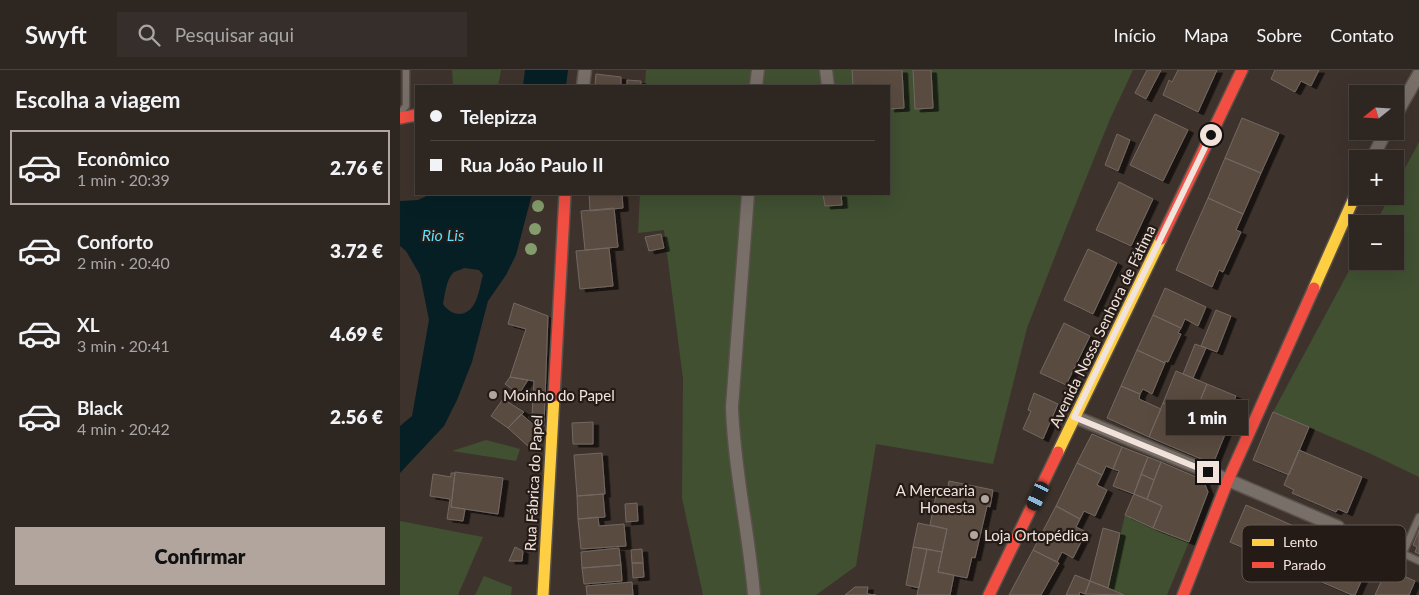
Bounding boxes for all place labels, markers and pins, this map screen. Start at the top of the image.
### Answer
place label: Moinho do Papel [503,386,615,404]
marker: Moinho do Papel [487,389,499,401]
place label: A Mercearia Honesta [896,481,975,516]
marker: A Mercearia Honesta [979,493,991,505]
place label: Loja Ortopédica [984,526,1089,544]
marker: Loja Ortopédica [968,529,980,541]

